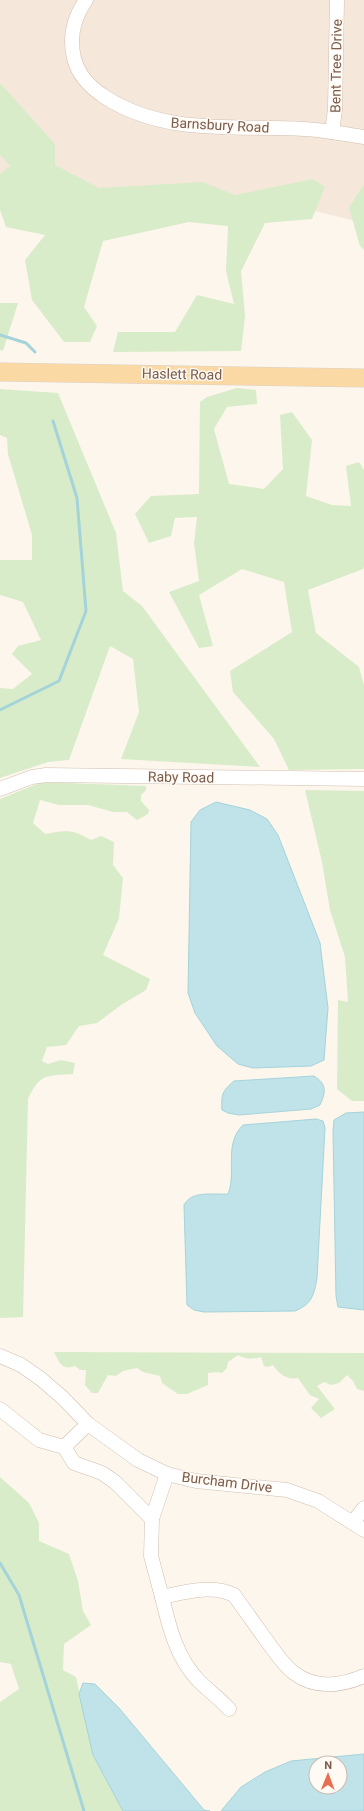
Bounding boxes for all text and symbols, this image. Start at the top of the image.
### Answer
street label: Bent Tree Drive [327,19,345,113]
street label: Barnsbury Road [170,114,270,136]
street label: Haslett Road [142,365,222,383]
street label: Raby Road [148,768,214,786]
street label: Burcham Drive [181,1469,273,1495]
north arrow [308,1755,348,1795]
text: N [324,1759,332,1772]

